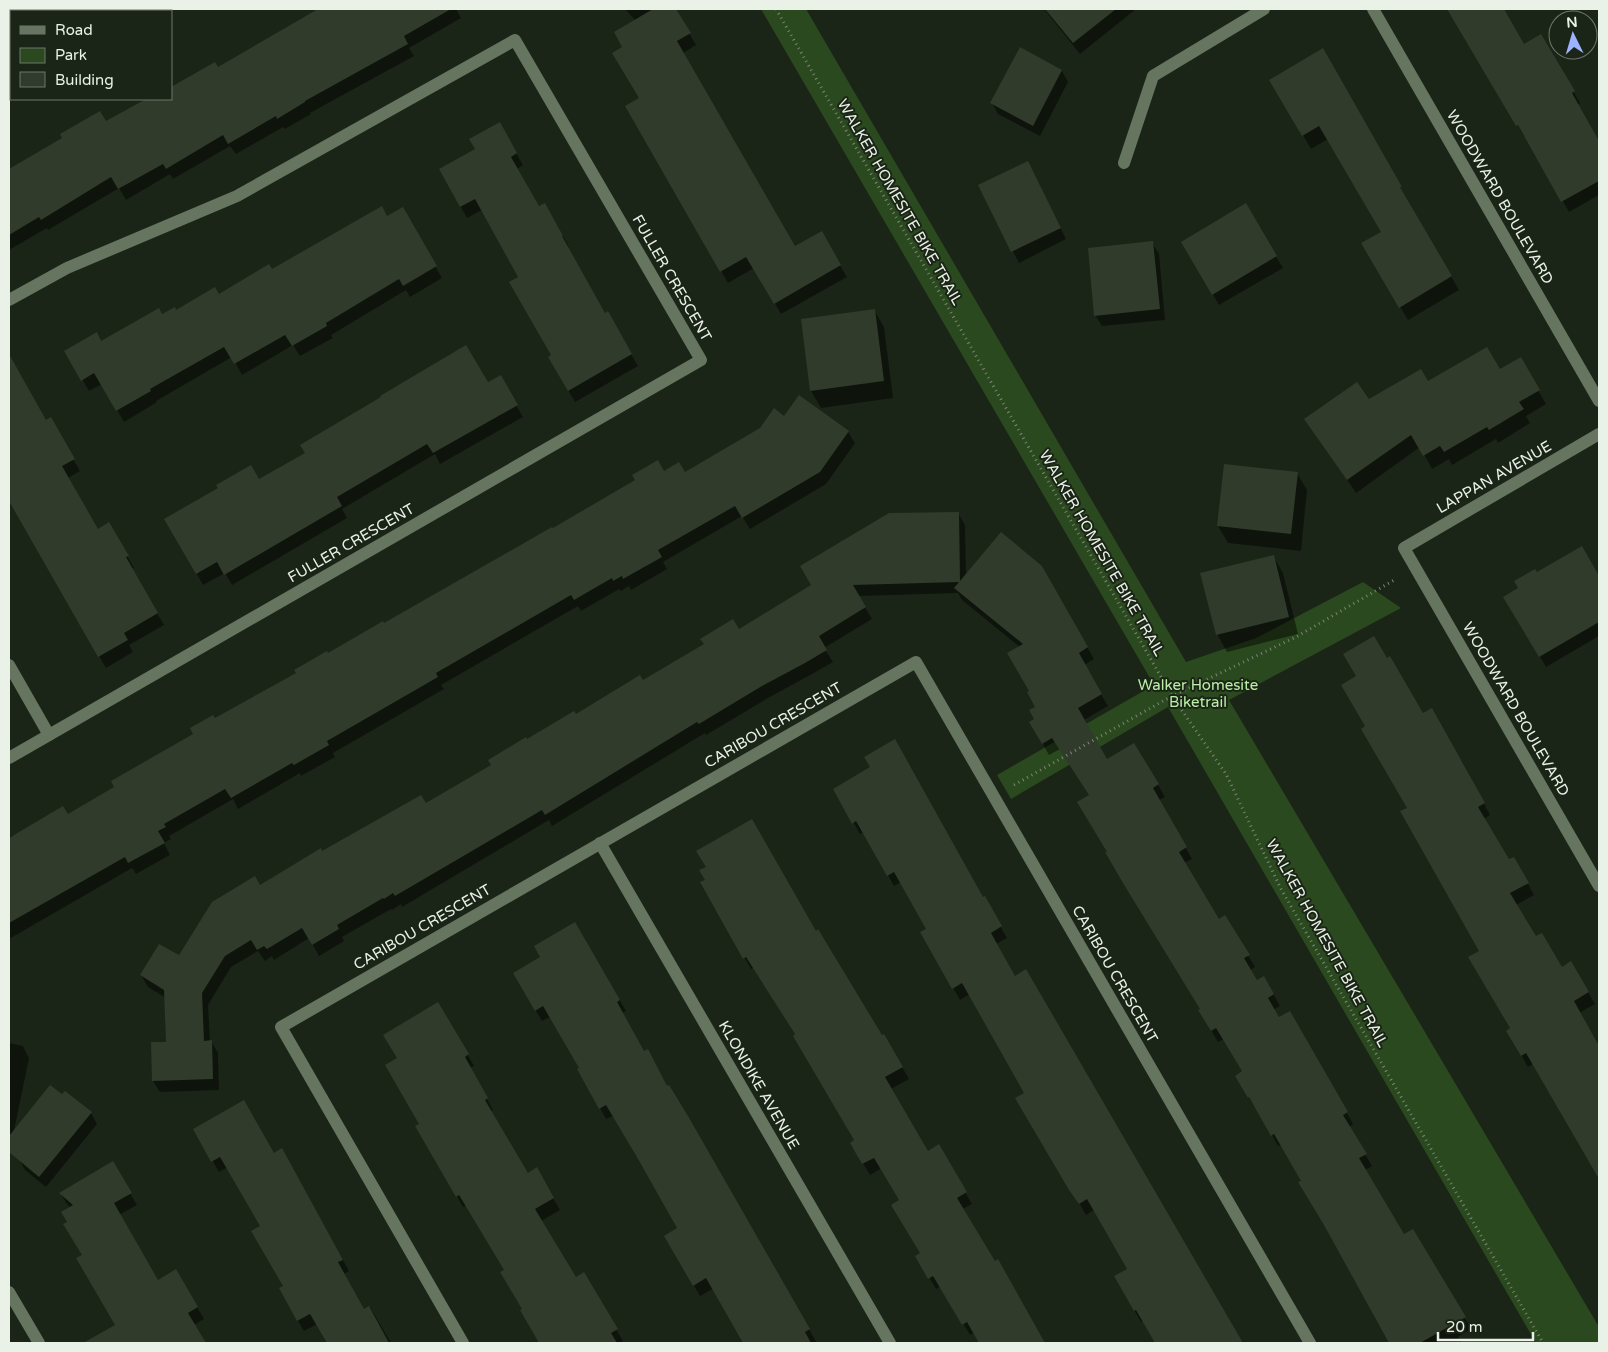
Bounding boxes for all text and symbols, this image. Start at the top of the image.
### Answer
legend [10,10,172,100]
north arrow [1548,10,1598,60]
text: N [1566,14,1578,32]
text: Road [55,21,93,39]
text: Park [55,46,87,64]
text: Building [55,71,114,89]
street label: WALKER HOMESITE BIKE TRAIL [833,96,967,309]
street label: WOODWARD BOULEVARD [1443,107,1557,287]
street label: FULLER CRESCENT [628,212,716,344]
street label: LAPPAN AVENUE [1433,437,1555,517]
street label: WALKER HOMESITE BIKE TRAIL [1035,447,1169,660]
street label: FULLER CRESCENT [285,499,417,587]
street label: WOODWARD BOULEVARD [1459,619,1573,799]
park label: Walker Homesite Biketrail [1138,676,1258,711]
street label: CARIBOU CRESCENT [701,678,845,772]
street label: WALKER HOMESITE BIKE TRAIL [1262,836,1392,1050]
street label: CARIBOU CRESCENT [350,880,494,974]
street label: CARIBOU CRESCENT [1068,902,1162,1046]
street label: KLONDIKE AVENUE [715,1018,803,1152]
scale bar [1438,1310,1533,1342]
text: 20 m [1446,1318,1483,1336]

